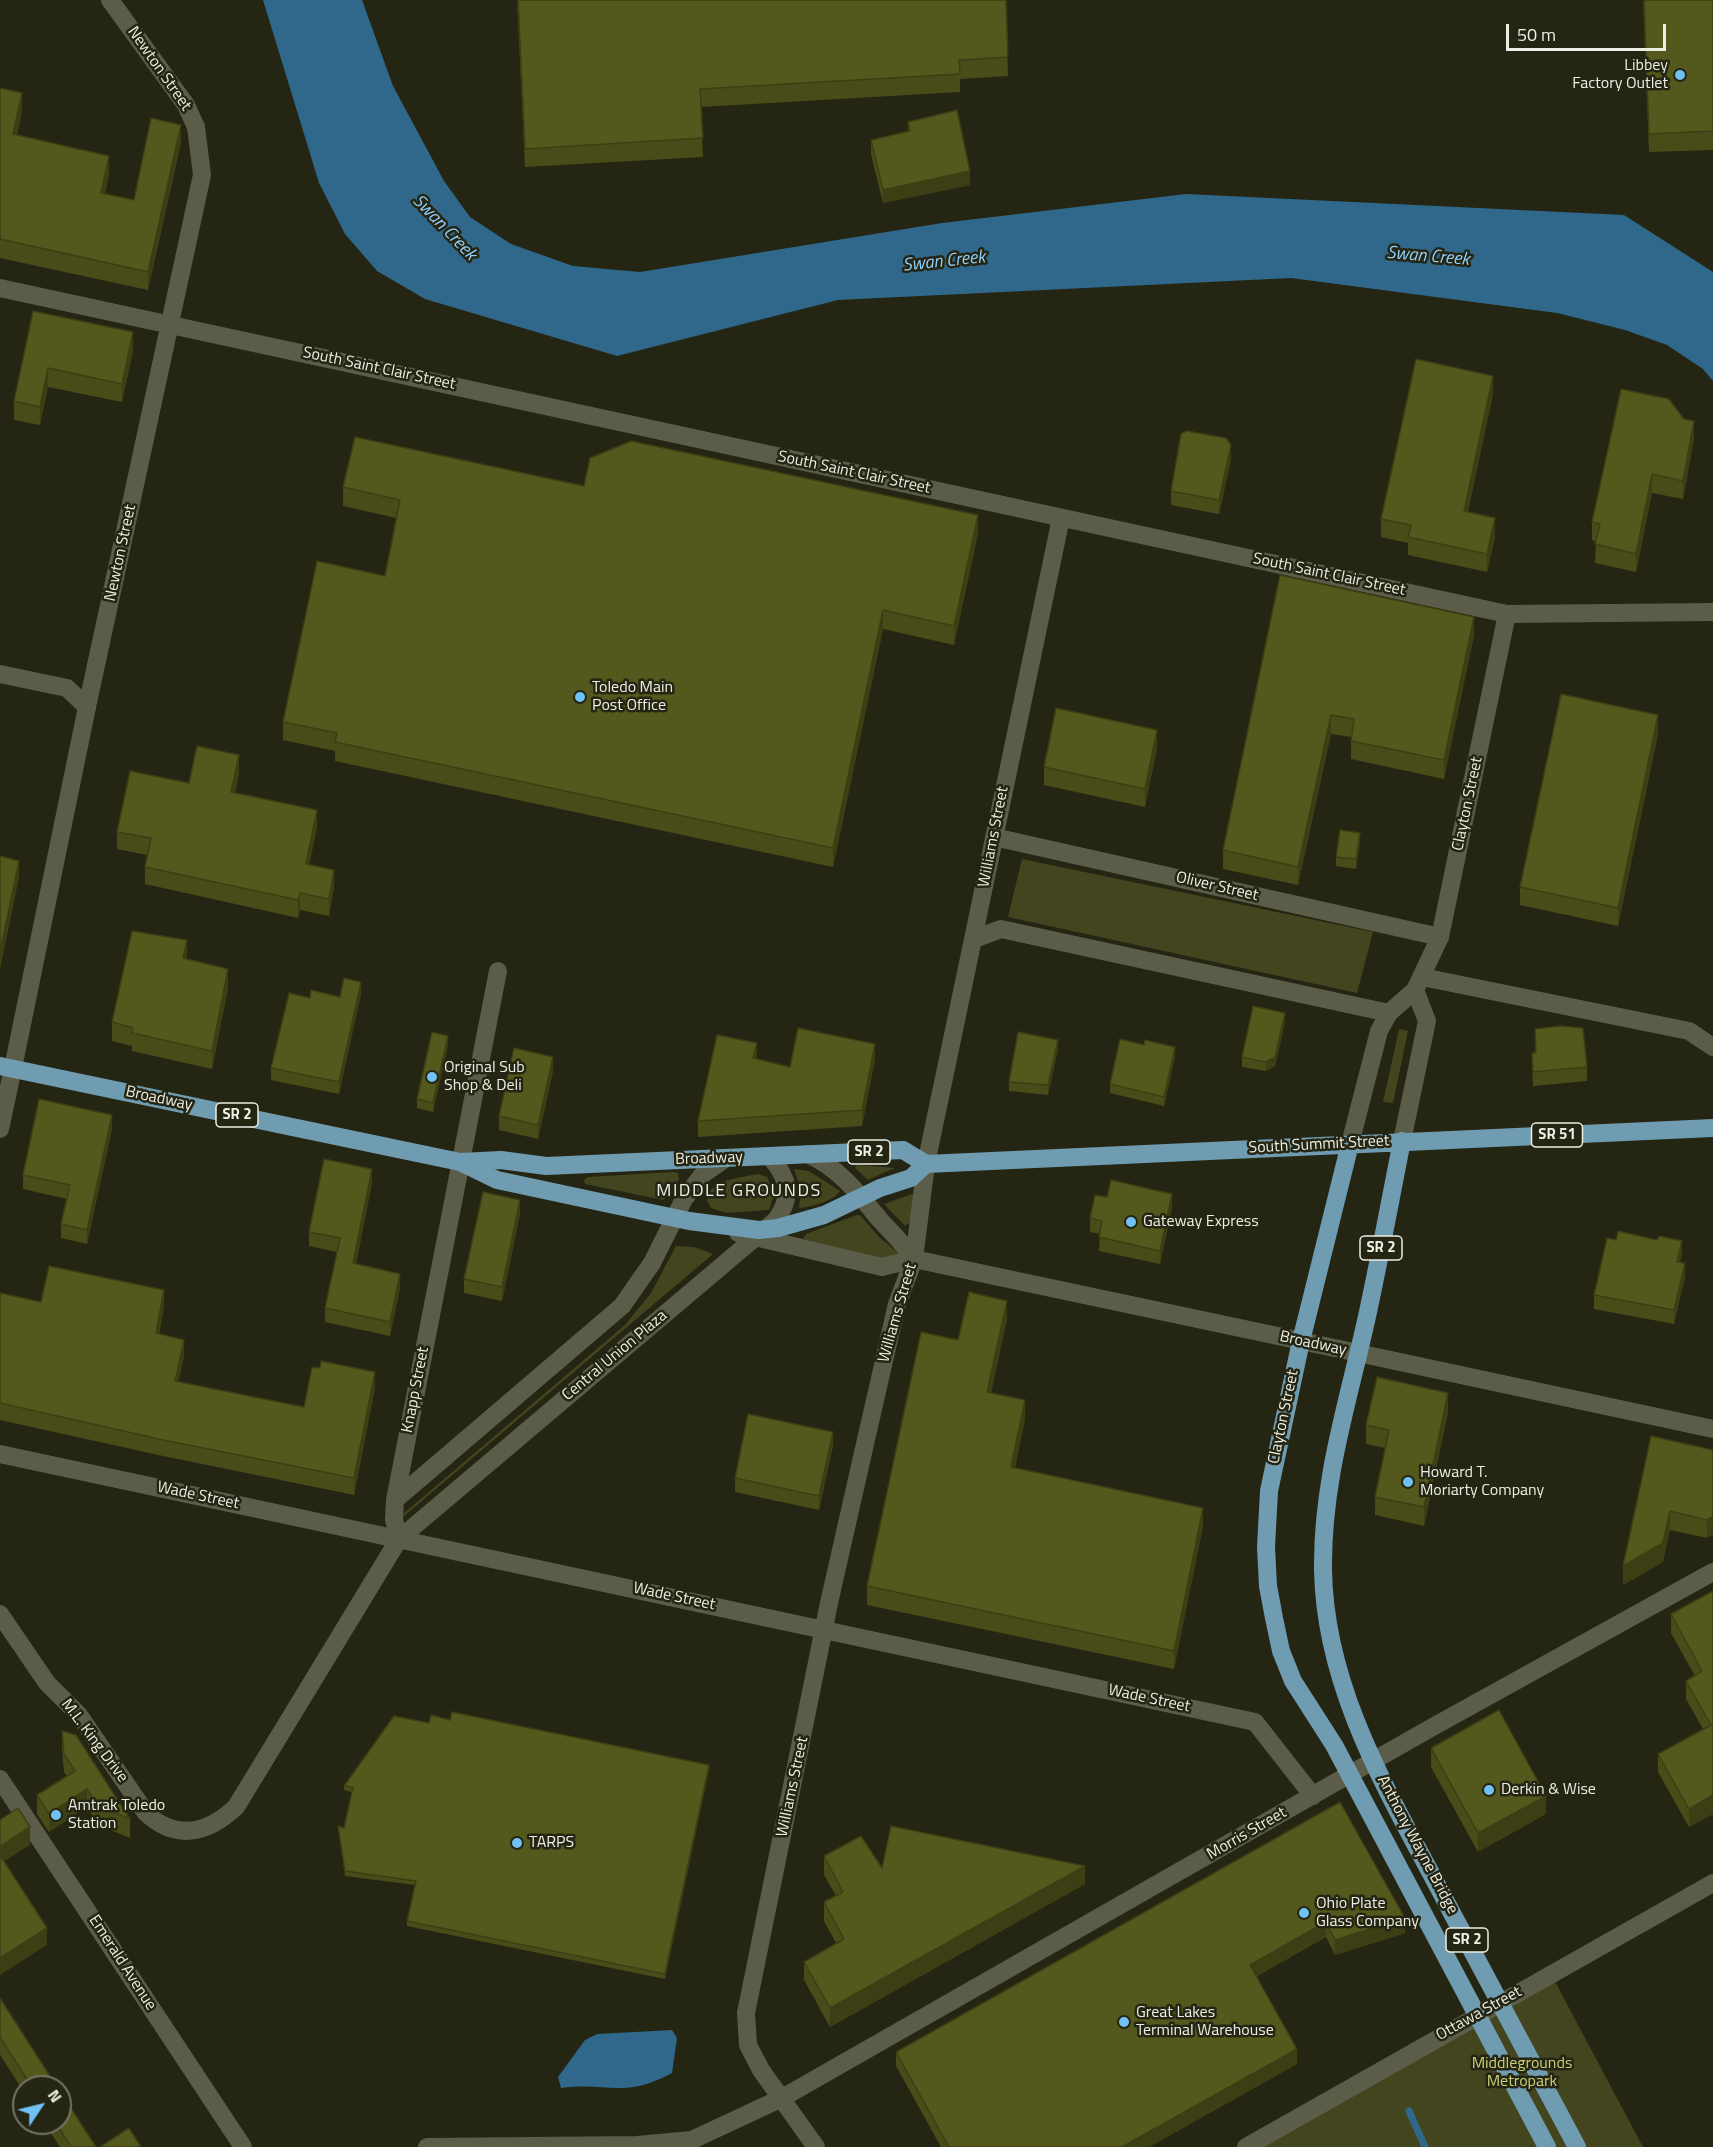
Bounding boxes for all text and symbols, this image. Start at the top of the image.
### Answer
scale bar [1509,12,1670,50]
text: 50 m [1517,21,1556,48]
street label: Newton Street [123,23,195,115]
place label: Libbey Factory Outlet [1572,56,1668,94]
marker: Libbey Factory Outlet [1673,68,1687,82]
water label: Swan Creek [407,191,481,265]
water label: Swan Creek [1386,243,1470,271]
water label: Swan Creek [902,247,986,277]
street label: South Saint Clair Street [301,343,457,395]
street label: South Saint Clair Street [776,447,932,499]
street label: Newton Street [101,503,141,603]
street label: South Saint Clair Street [1251,549,1407,601]
place label: Toledo Main Post Office [592,678,673,716]
marker: Toledo Main Post Office [573,690,587,704]
street label: Clayton Street [1449,755,1487,853]
street label: Williams Street [975,785,1013,889]
street label: Oliver Street [1174,868,1260,906]
place label: Original Sub Shop & Deli [444,1058,525,1096]
marker: Original Sub Shop & Deli [425,1070,439,1084]
street label: Broadway [124,1083,194,1115]
road number: SR 2 [216,1103,258,1127]
road number: SR 51 [1532,1123,1582,1147]
street label: South Summit Street [1248,1132,1390,1158]
road number: SR 2 [848,1140,890,1164]
street label: Broadway [675,1148,743,1170]
district label: MIDDLE GROUNDS [656,1181,822,1203]
place label: Gateway Express [1143,1212,1259,1232]
marker: Gateway Express [1124,1215,1138,1229]
road number: SR 2 [1360,1236,1402,1260]
street label: Williams Street [875,1261,921,1365]
street label: Central Union Plaza [559,1307,671,1405]
street label: Broadway [1278,1328,1348,1360]
street label: Knapp Street [398,1345,434,1435]
street label: Clayton Street [1265,1368,1303,1466]
place label: Howard T. Moriarty Company [1420,1463,1544,1501]
marker: Howard T. Moriarty Company [1401,1475,1415,1489]
street label: Wade Street [155,1478,241,1514]
street label: Wade Street [631,1579,717,1615]
street label: Wade Street [1106,1681,1192,1717]
street label: M.L. King Drive [56,1696,132,1786]
street label: Williams Street [773,1735,813,1839]
street label: Anthony Wayne Bridge [1372,1773,1462,1917]
place label: Derkin & Wise [1501,1780,1596,1800]
marker: Derkin & Wise [1482,1783,1496,1797]
place label: Amtrak Toledo Station [68,1796,165,1834]
street label: Morris Street [1204,1804,1290,1864]
marker: Amtrak Toledo Station [49,1808,63,1822]
place label: TARPS [529,1833,574,1853]
marker: TARPS [510,1836,524,1850]
place label: Ohio Plate Glass Company [1316,1894,1419,1932]
marker: Ohio Plate Glass Company [1297,1906,1311,1920]
street label: Emerald Avenue [84,1912,160,2014]
road number: SR 2 [1446,1928,1488,1952]
street label: Ottawa Street [1433,1983,1525,2045]
place label: Great Lakes Terminal Warehouse [1136,2003,1274,2041]
marker: Great Lakes Terminal Warehouse [1117,2015,1131,2029]
park label: Middlegrounds Metropark [1472,2054,1572,2092]
north arrow [12,2075,72,2135]
text: N [42,2084,68,2107]

